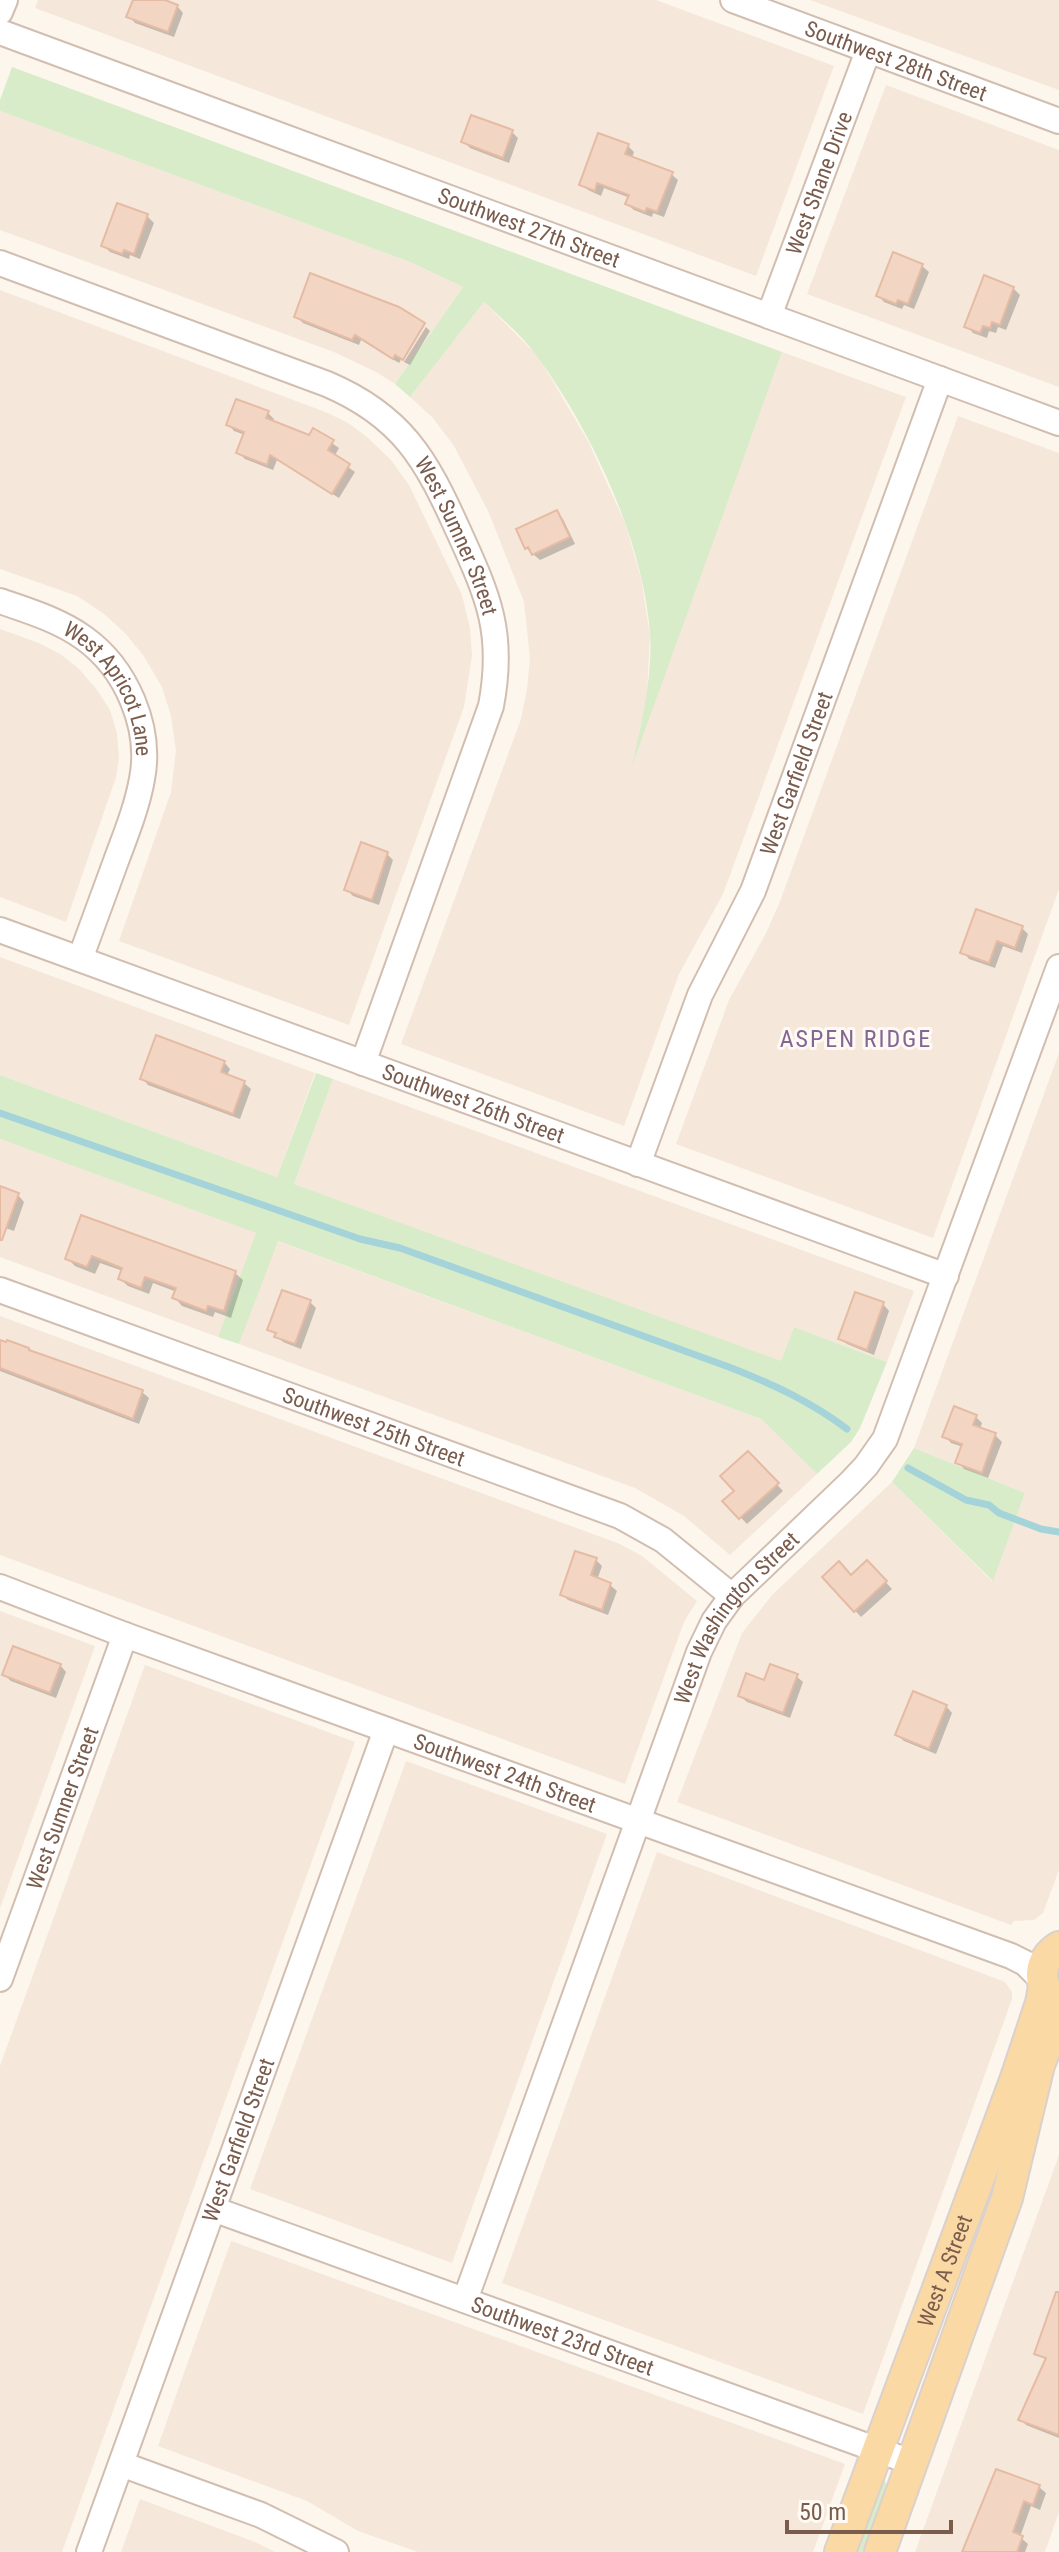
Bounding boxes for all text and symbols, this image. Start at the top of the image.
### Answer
street label: Southwest 28th Street [802,16,990,106]
street label: West Shane Drive [781,108,857,258]
street label: Southwest 27th Street [435,183,623,273]
street label: West Sumner Street [410,452,503,618]
street label: West Apricot Lane [59,616,156,756]
street label: West Garfield Street [755,688,838,859]
district label: ASPEN RIDGE [780,1025,932,1053]
street label: Southwest 26th Street [379,1059,568,1148]
street label: Southwest 25th Street [279,1382,468,1471]
street label: West Washington Street [669,1527,804,1708]
street label: West Sumner Street [22,1723,104,1893]
street label: Southwest 24th Street [410,1729,599,1818]
street label: West Garfield Street [197,2055,279,2226]
street label: West A Street [913,2211,977,2330]
street label: Southwest 23rd Street [468,2292,657,2381]
scale bar [787,2484,951,2534]
text: 50 m [799,2498,846,2526]

